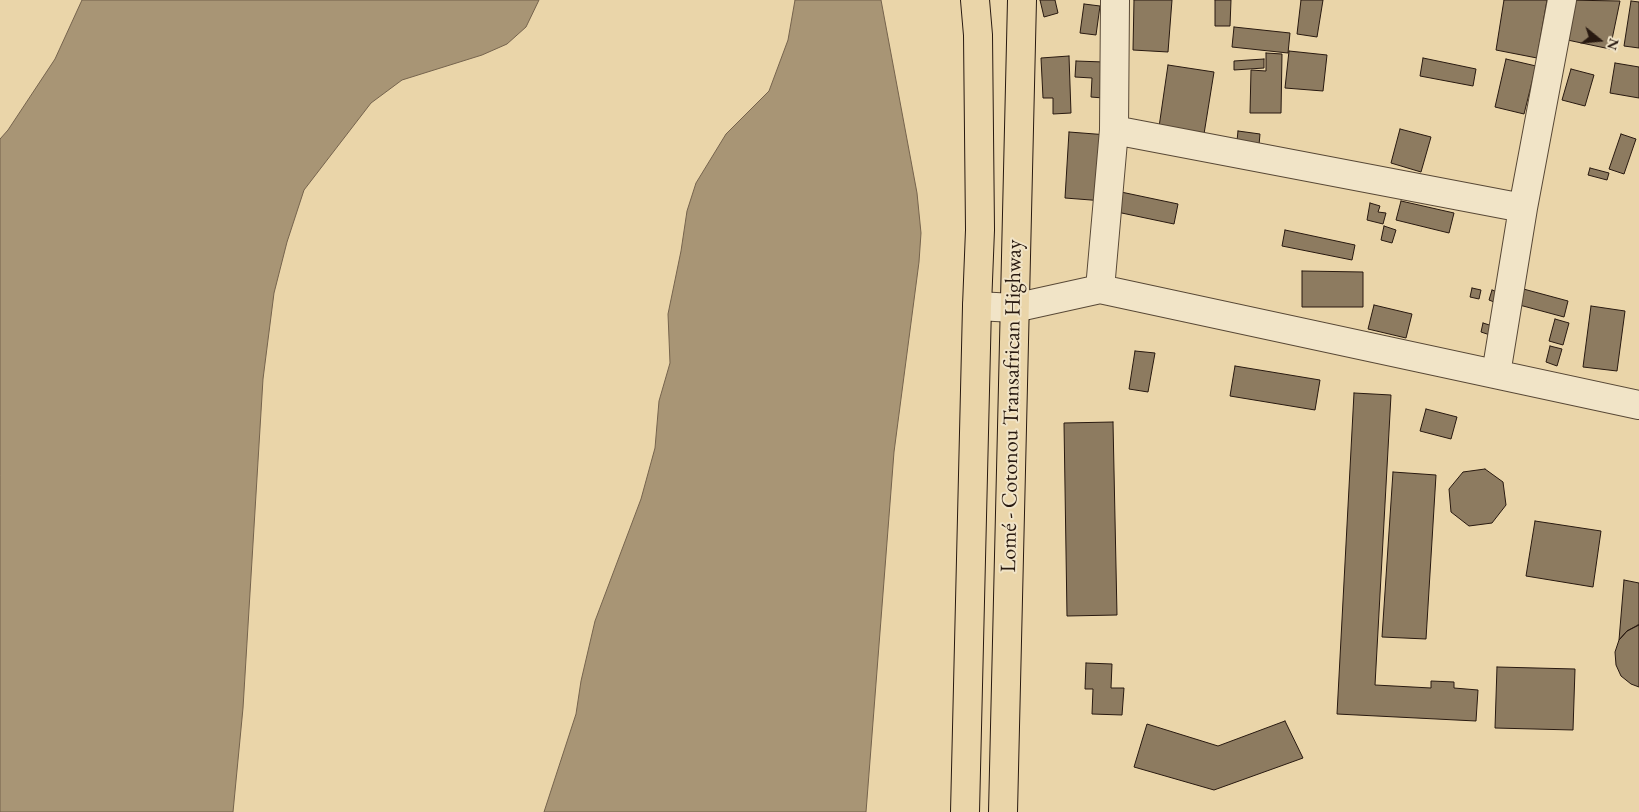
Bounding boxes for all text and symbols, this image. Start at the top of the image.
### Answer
north arrow [1574,15,1624,65]
text: N [1603,36,1624,52]
street label: Lomé - Cotonou Transafrican Highway [996,239,1028,573]

